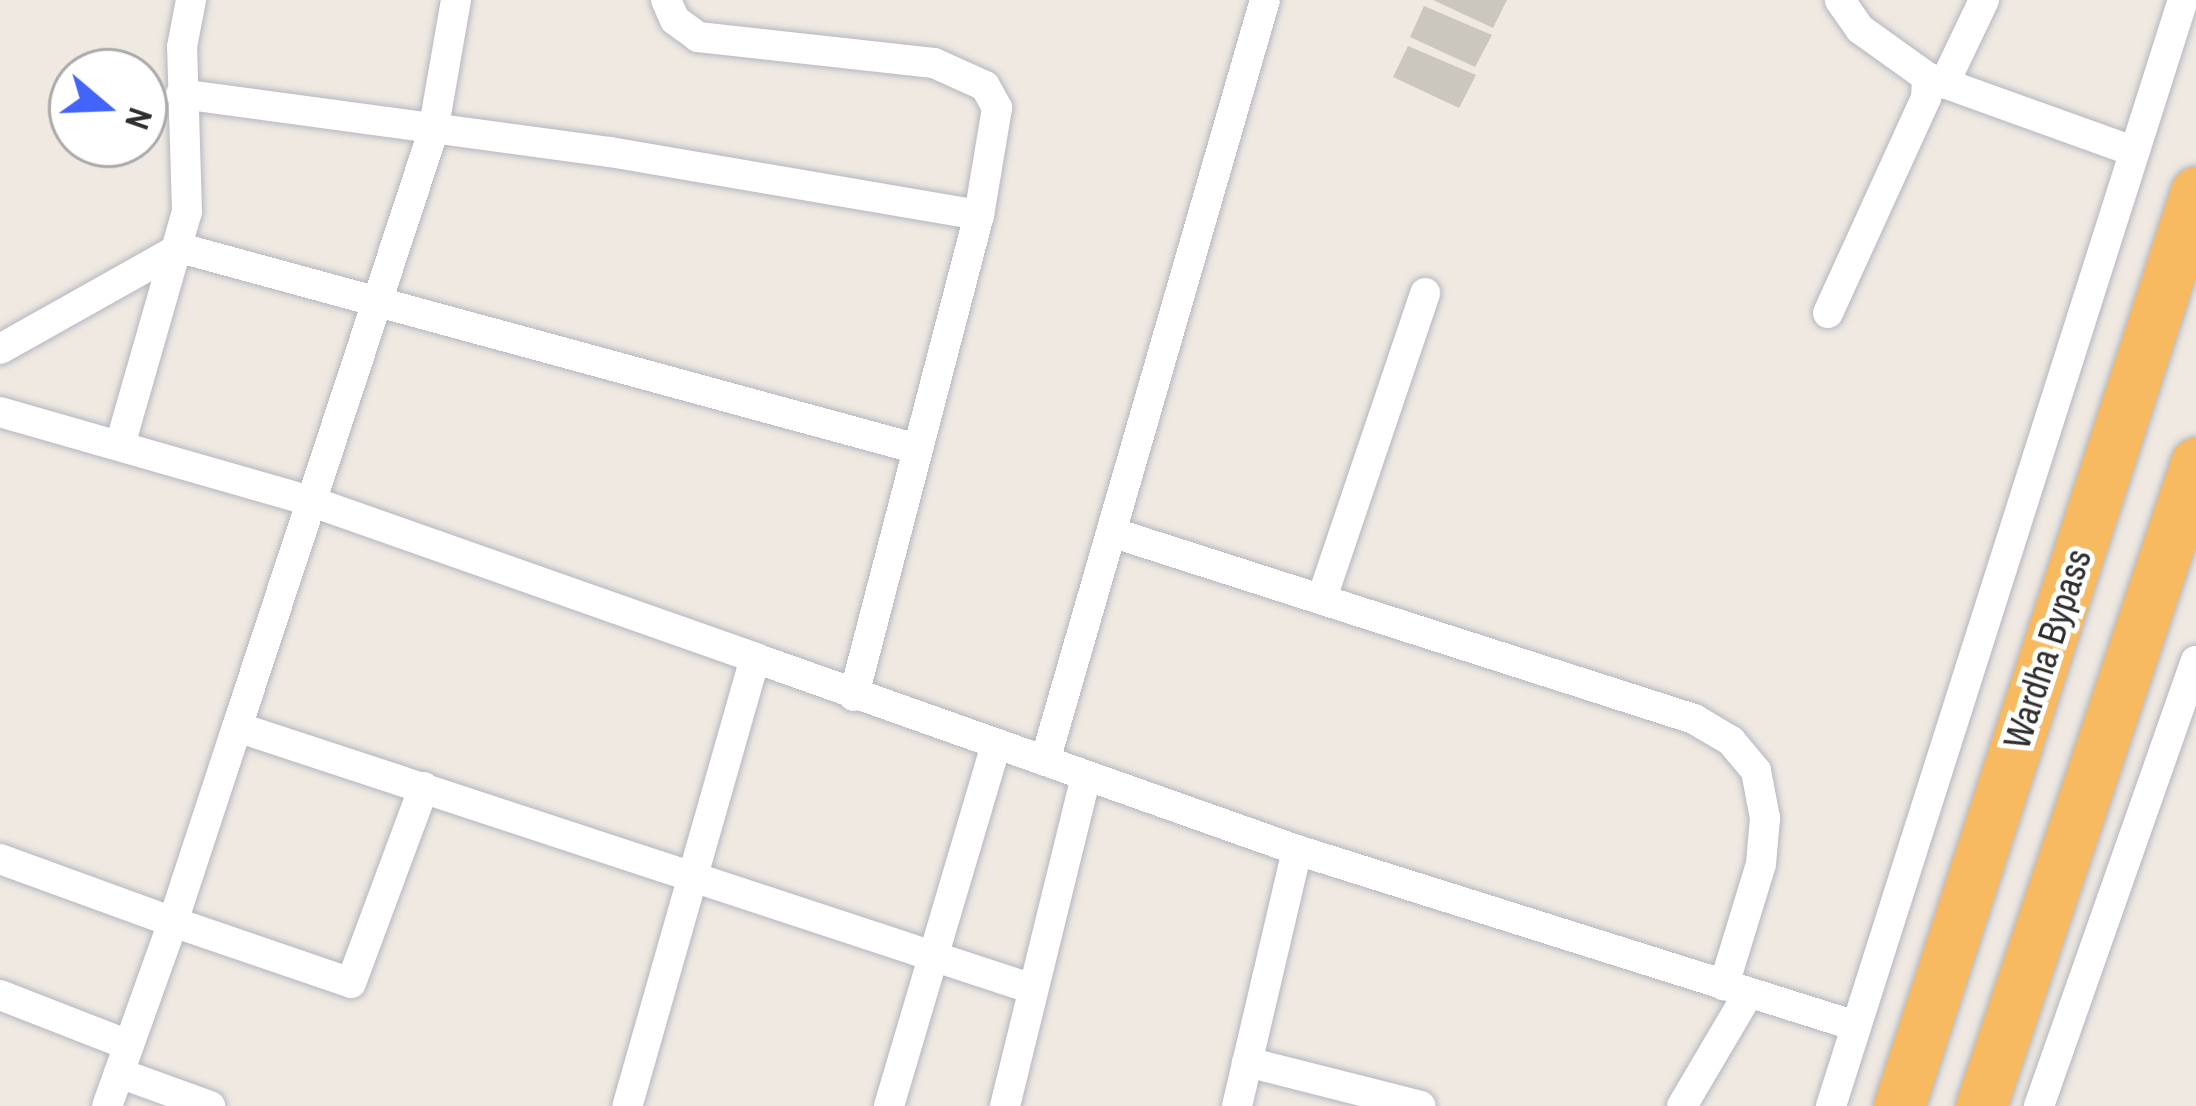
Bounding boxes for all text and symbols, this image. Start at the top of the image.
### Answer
north arrow [48,48,168,168]
text: N [115,102,163,135]
street label: Wardha Bypass [1995,544,2101,754]

